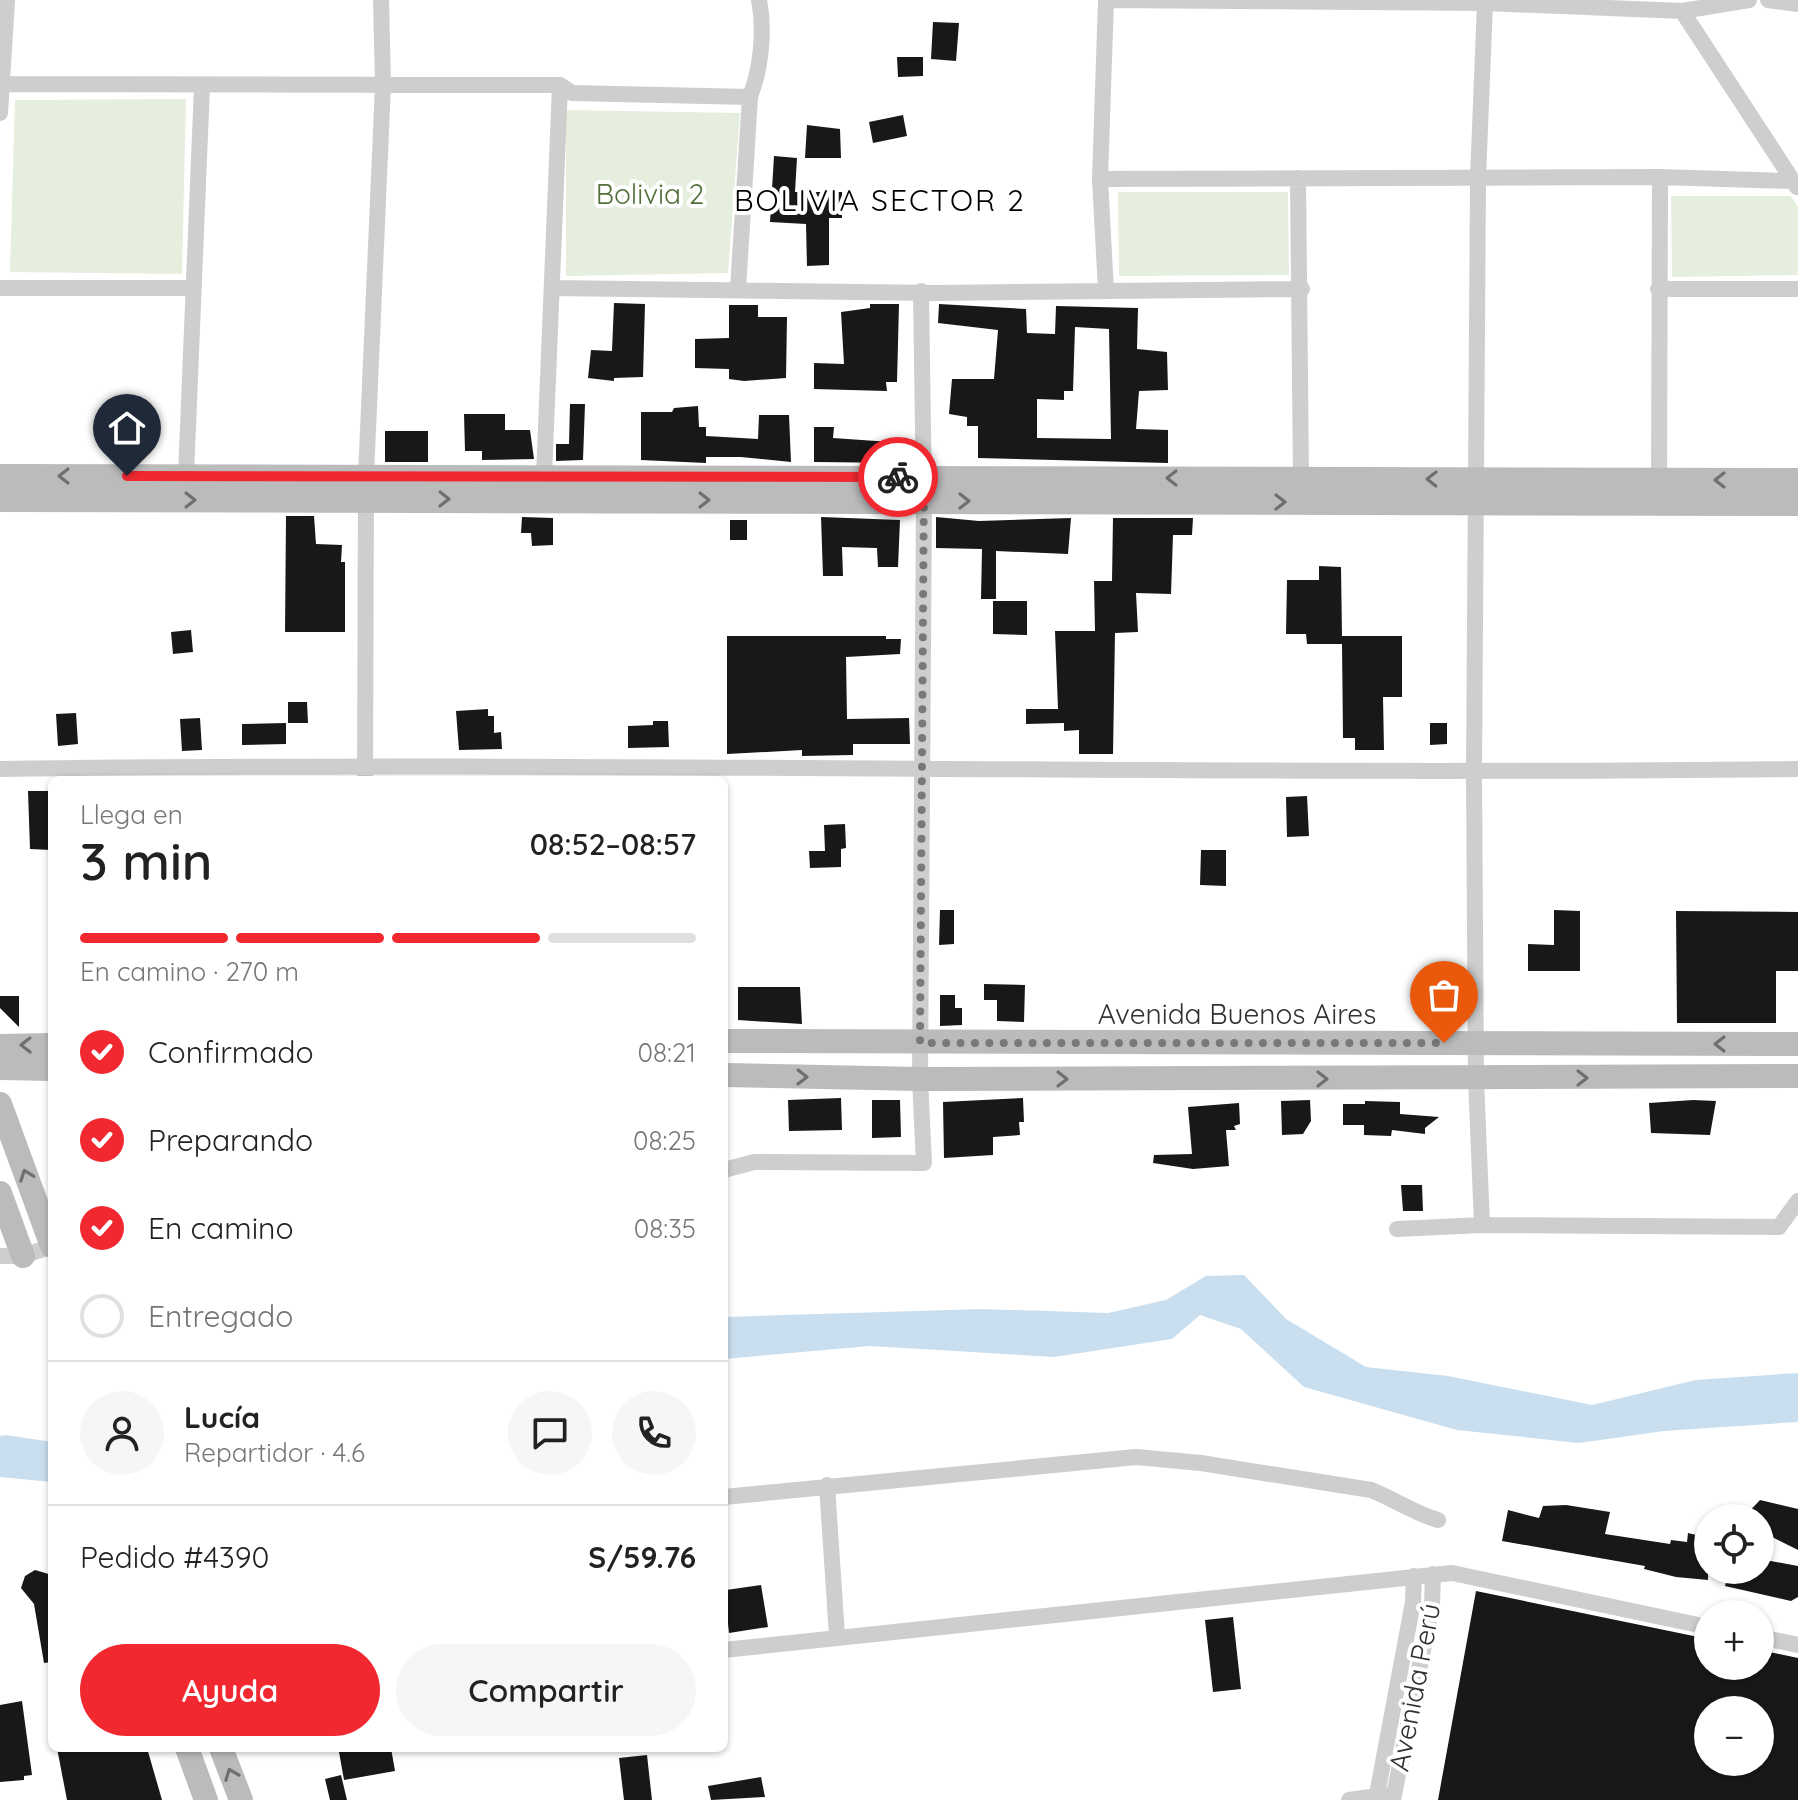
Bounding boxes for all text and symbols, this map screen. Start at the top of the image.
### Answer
park label: Bolivia 2 [596,176,704,211]
district label: BOLIVIA SECTOR 2 [734,181,1026,219]
pin [93,394,161,476]
icon: home [105,406,149,450]
courier [858,437,938,517]
icon: bike [876,455,920,499]
one-way arrow [57,467,70,485]
one-way arrow [1165,469,1178,487]
one-way arrow [1425,471,1438,488]
one-way arrow [1713,471,1726,489]
one-way arrow [184,491,197,509]
one-way arrow [438,491,451,508]
one-way arrow [698,491,711,509]
one-way arrow [958,492,971,510]
one-way arrow [1274,493,1287,511]
text: Llega en [80,798,183,831]
text: 08:52–08:57 [530,825,696,863]
text: 3 min [80,828,213,893]
text: En camino · 270 m [80,955,299,988]
pin [1410,961,1478,1043]
icon: bag [1422,973,1466,1017]
street label: Avenida Buenos Aires [1098,996,1376,1031]
icon: check [80,1030,124,1074]
text: Confirmado [148,1033,314,1071]
one-way arrow [1713,1035,1726,1053]
one-way arrow [19,1036,32,1054]
text: 08:21 [638,1036,696,1069]
one-way arrow [796,1068,809,1085]
one-way arrow [1576,1069,1589,1087]
one-way arrow [1056,1070,1069,1088]
one-way arrow [1316,1070,1329,1088]
icon: check [80,1118,124,1162]
text: Preparando [148,1121,313,1159]
text: 08:25 [633,1124,696,1157]
one-way arrow [19,1169,36,1183]
icon: check [80,1206,124,1250]
text: En camino [148,1209,294,1247]
text: 08:35 [634,1212,696,1245]
text: Entregado [148,1297,293,1335]
button: person [80,1391,164,1475]
button: chat [508,1391,592,1475]
button: phone [612,1391,696,1475]
text: Lucía [184,1398,260,1436]
text: Repartidor · 4.6 [184,1436,365,1469]
map controls [1694,1504,1774,1776]
button: locate [1694,1504,1774,1584]
text: Pedido #4390 [80,1538,269,1576]
text: S/59.76 [588,1538,696,1576]
street label: Avenida Perú [1381,1600,1447,1774]
button: + [1694,1600,1774,1680]
button: Ayuda [80,1644,380,1736]
button: Compartir [396,1644,696,1736]
button: − [1694,1696,1774,1776]
one-way arrow [224,1768,241,1782]

